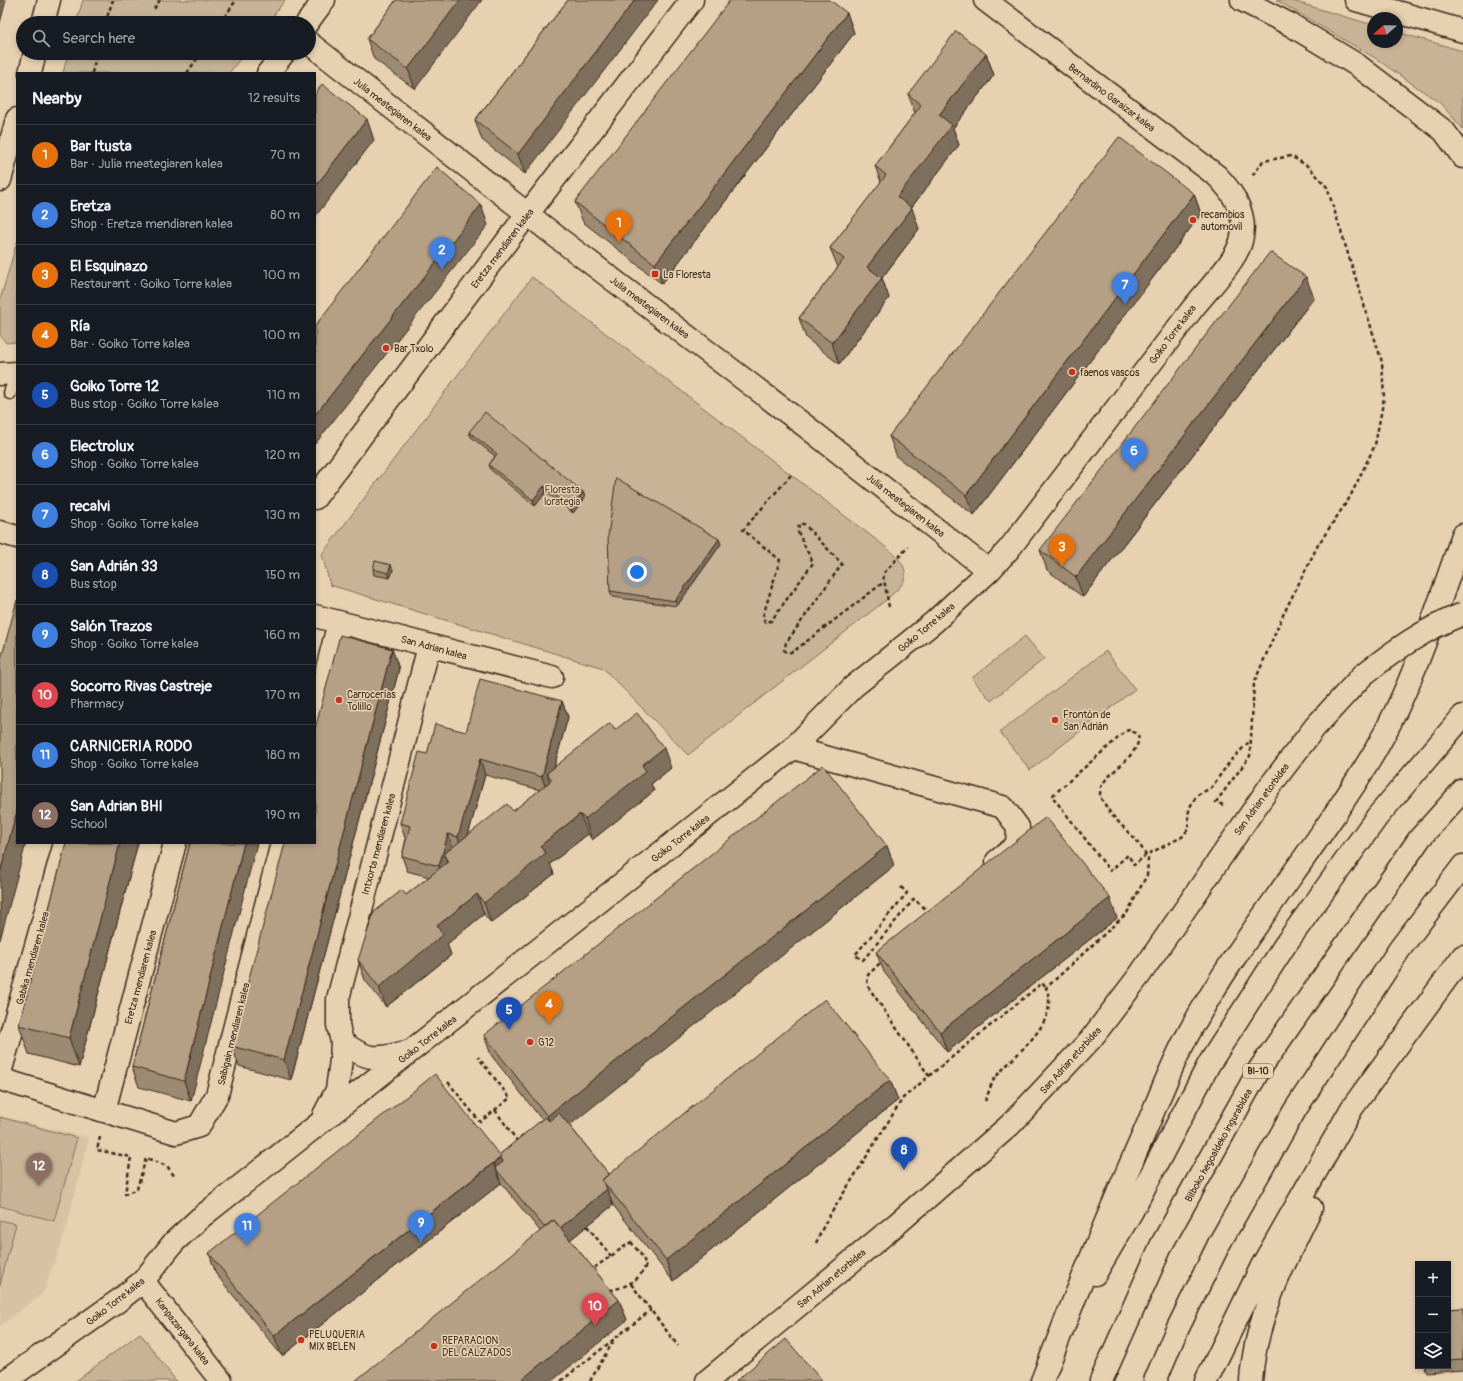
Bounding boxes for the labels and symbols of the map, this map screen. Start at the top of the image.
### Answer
north arrow [1367,12,1403,48]
street label: Bernardino Garaizar kalea [1066,61,1157,135]
street label: Julia meategiaren kalea [351,75,434,144]
street label: Eretza mendiaren kalea [469,206,537,291]
place label: recambios automovil [1201,209,1245,233]
pin: 1 [606,210,632,243]
marker: recambios automovil [1188,215,1198,225]
pin: 2 [429,237,455,270]
marker: La Floresta [650,269,660,279]
place label: La Floresta [663,269,711,281]
pin: 7 [1112,272,1138,305]
street label: Julia meategiaren kalea [607,274,692,342]
street label: Goiko Torre kalea [1147,302,1199,366]
marker: Bar Txolo [381,343,391,353]
place label: Bar Txolo [394,343,434,355]
marker: faenos vascos [1067,367,1077,377]
place label: faenos vascos [1080,367,1140,379]
pin: 6 [1121,438,1147,471]
street label: Julia meategiaren kalea [864,471,947,540]
park label: Floresta lorategia [544,484,580,508]
pin: 3 [1049,534,1075,567]
your location [627,562,647,582]
street label: Goiko Torre kalea [896,600,958,655]
street label: San Adrian kalea [399,633,468,663]
place label: Carrocerías Tolillo [347,689,396,713]
marker: Carrocerías Tolillo [334,695,344,705]
place label: Frontón de San Adrián [1063,709,1111,733]
marker: Frontón de San Adrián [1050,715,1060,725]
street label: San Adrian etorbidea [1232,761,1292,838]
street label: Intxorta mendiaren kalea [360,792,398,896]
street label: Goiko Torre kalea [649,812,712,865]
street label: Gabika mendiaren kalea [14,910,52,1006]
street label: Eretza mendiaren kalea [123,929,159,1026]
street label: Saibigain mendiaren kalea [215,981,253,1087]
pin: 4 [536,991,562,1024]
pin: 5 [496,997,522,1030]
street label: Goiko Torre kalea [396,1013,459,1066]
street label: San Adrian etorbidea [1037,1024,1104,1097]
marker: G12 [525,1037,535,1047]
place label: G12 [538,1037,555,1049]
road number: BI-10 [1243,1064,1273,1078]
street label: Bilboko hegoaldeko ingurabidea [1183,1087,1255,1204]
pin: 8 [891,1137,917,1170]
pin: 12 [26,1153,52,1186]
pin: 9 [408,1210,434,1243]
pin: 11 [234,1213,260,1246]
street label: San Adrian etorbidea [795,1246,869,1311]
street label: Goiko Torre kalea [84,1275,147,1328]
pin: 10 [582,1293,608,1326]
street label: Kanpazargana kalea [152,1296,212,1368]
place label: PELUQUERIA MIX BELEN [309,1329,366,1353]
marker: PELUQUERIA MIX BELEN [296,1335,306,1345]
place label: REPARACION DEL CALZADOS [442,1335,512,1359]
marker: REPARACION DEL CALZADOS [429,1341,439,1351]

